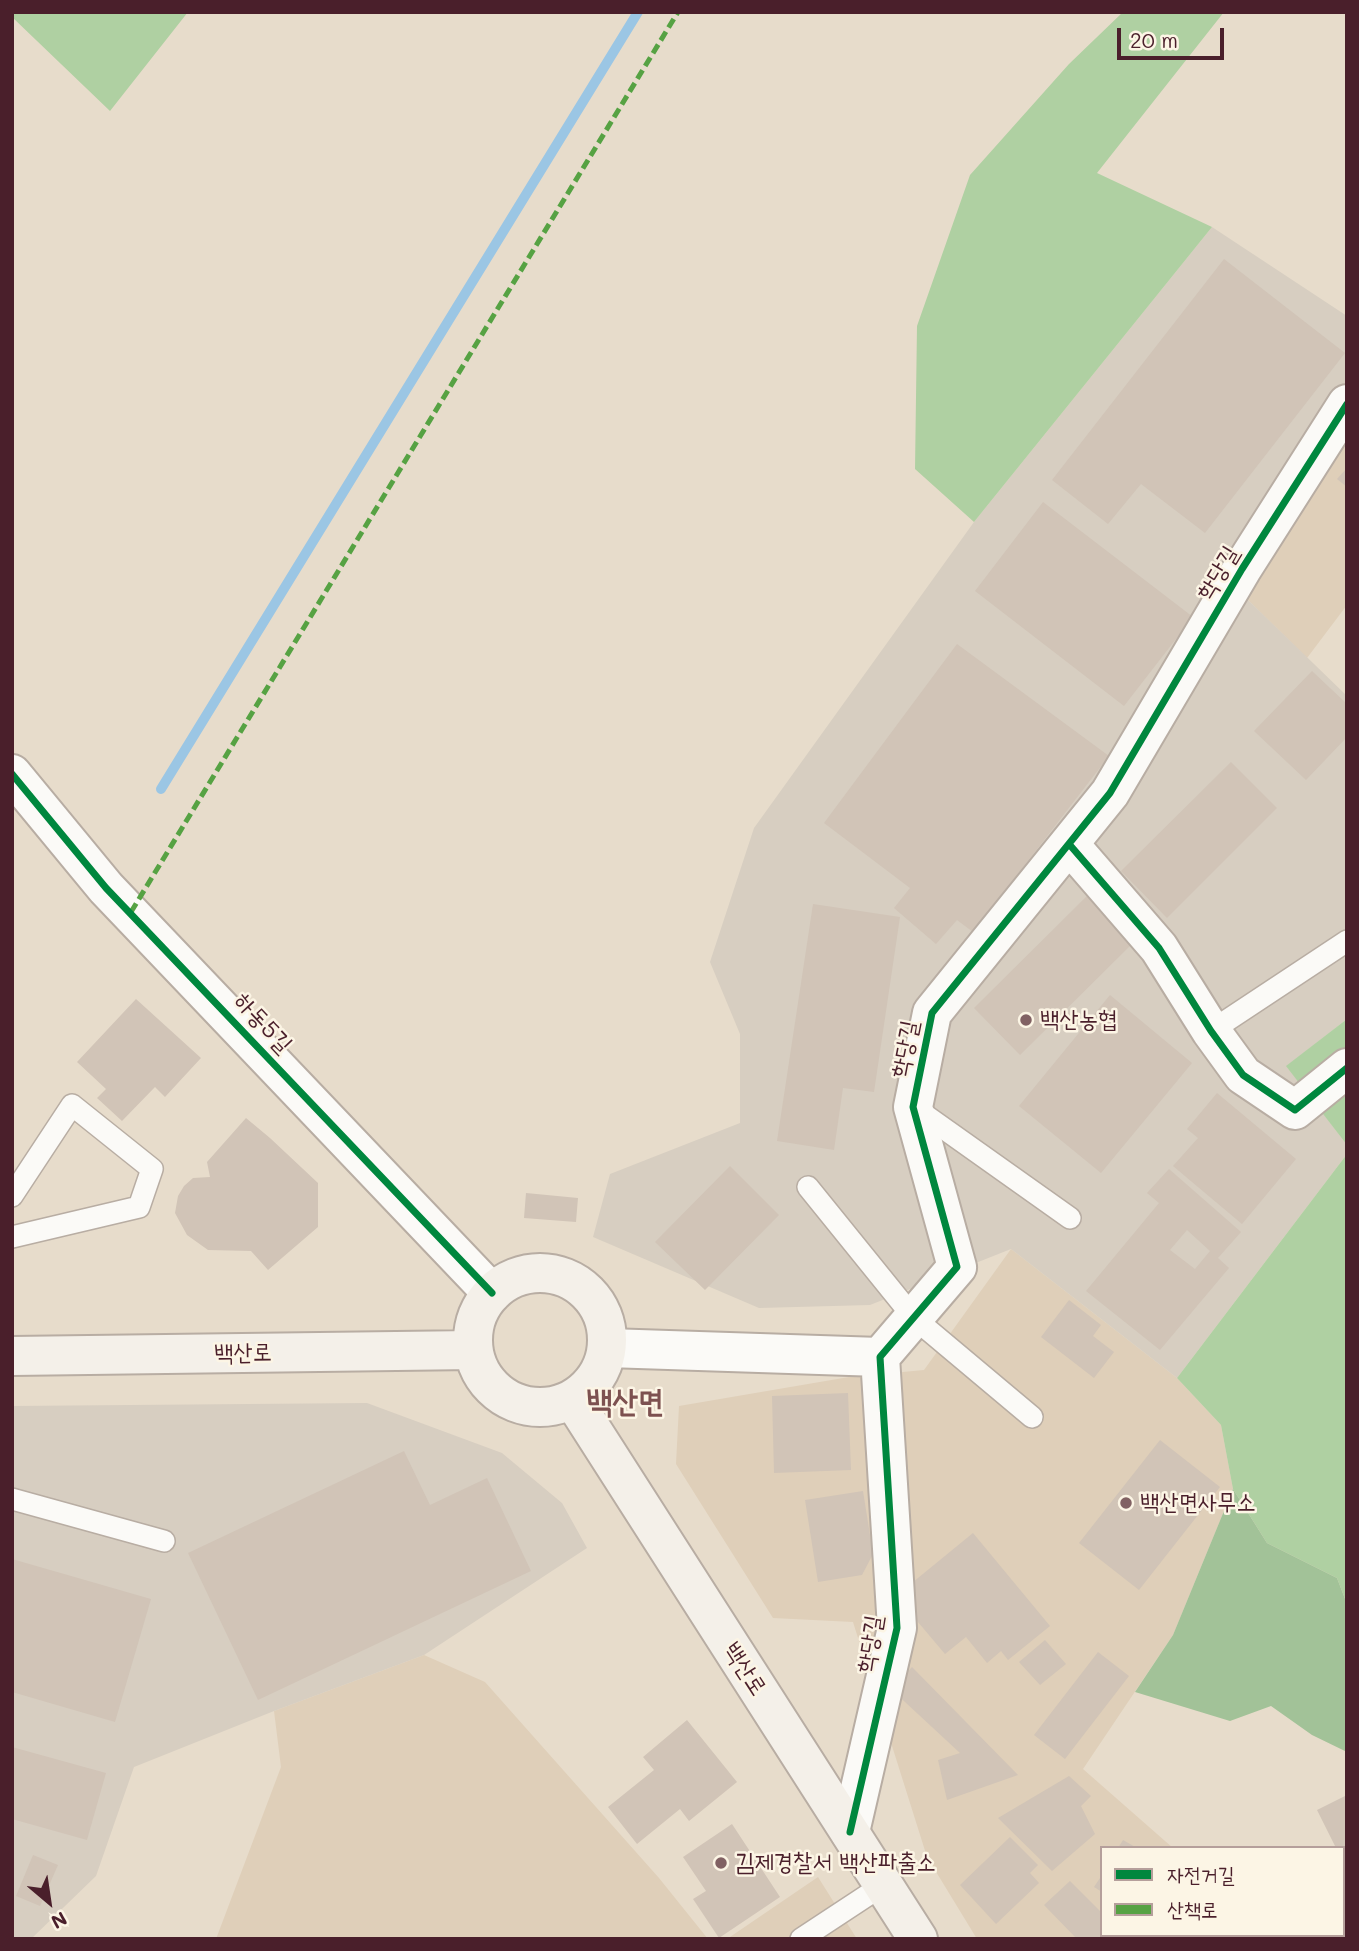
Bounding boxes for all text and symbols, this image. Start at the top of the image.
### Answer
scale bar [1121,14,1228,58]
text: 20 m [1130,26,1178,53]
street label: 학당길 [1191,541,1245,605]
street label: 하동5길 [228,987,298,1059]
place label: 백산농협 [1040,1006,1117,1034]
marker: 백산농협 [1018,1012,1034,1028]
street label: 학당길 [885,1018,925,1080]
street label: 백산로 [214,1338,272,1368]
district label: 백산면 [586,1383,664,1421]
place label: 백산면사무소 [1140,1489,1256,1517]
marker: 백산면사무소 [1118,1495,1134,1511]
street label: 학당길 [851,1613,889,1675]
street label: 백산로 [717,1637,773,1701]
legend [1100,1846,1345,1937]
place label: 김제경찰서 백산파출소 [735,1849,936,1877]
marker: 김제경찰서 백산파출소 [713,1855,729,1871]
text: 자전거길 [1167,1860,1235,1887]
north arrow [14,1867,84,1937]
text: 산책로 [1167,1895,1218,1922]
text: N [47,1906,72,1935]

